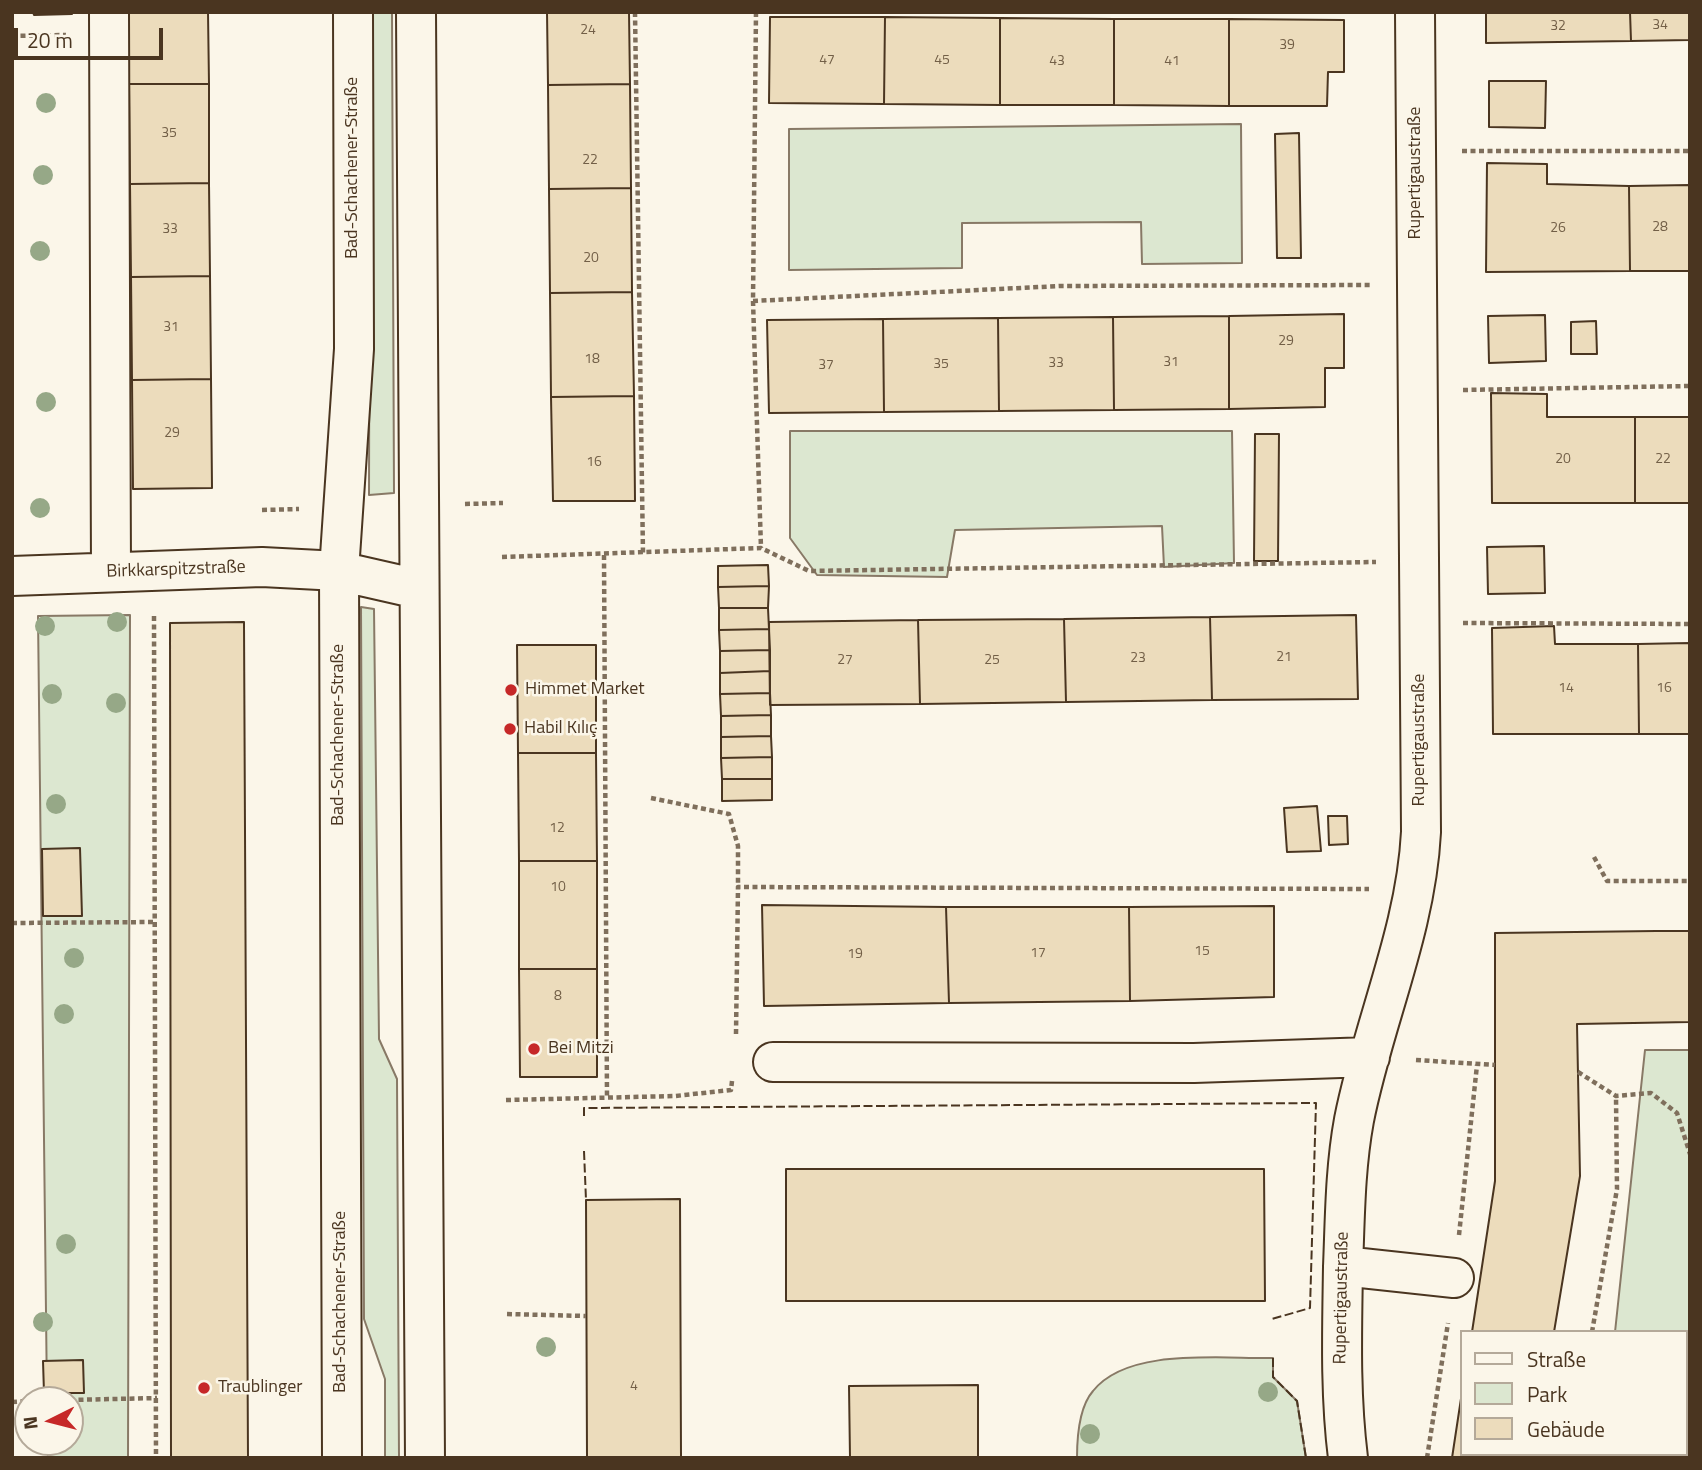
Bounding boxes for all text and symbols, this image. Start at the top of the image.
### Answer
scale bar [18,14,166,58]
house number: 34 [1652,18,1668,34]
house number: 32 [1550,19,1566,35]
house number: 24 [580,23,596,39]
text: 20 m [27,24,73,56]
house number: 39 [1279,38,1295,54]
house number: 47 [819,53,835,69]
house number: 45 [934,53,950,69]
house number: 43 [1049,54,1065,70]
house number: 41 [1164,54,1180,70]
street label: Bad-Schachener-Straße [342,77,364,259]
street label: Rupertigaustraße [1405,107,1427,239]
house number: 35 [161,126,177,142]
house number: 22 [582,153,598,169]
house number: 28 [1652,220,1668,236]
house number: 26 [1550,221,1566,237]
house number: 33 [162,222,178,238]
house number: 20 [583,251,599,267]
house number: 31 [163,320,179,336]
house number: 29 [1278,334,1294,350]
house number: 18 [584,352,600,368]
house number: 31 [1163,355,1179,371]
house number: 33 [1048,356,1064,372]
house number: 35 [933,357,949,373]
house number: 37 [818,358,834,374]
house number: 29 [164,426,180,442]
house number: 20 [1555,452,1571,468]
house number: 22 [1655,452,1671,468]
house number: 16 [586,455,602,471]
street label: Birkkarspitzstraße [106,557,246,583]
street label: Bad-Schachener-Straße [328,644,350,826]
house number: 21 [1276,650,1292,666]
house number: 23 [1130,651,1146,667]
house number: 27 [837,653,853,669]
house number: 25 [984,653,1000,669]
street label: Rupertigaustraße [1409,674,1431,806]
place label: Himmet Market [525,679,645,701]
house number: 14 [1558,681,1574,697]
house number: 16 [1656,681,1672,697]
marker: Himmet Market [503,682,519,698]
place label: Habil Kılıç [524,718,597,740]
marker: Habil Kılıç [502,721,518,737]
house number: 12 [549,821,565,837]
house number: 10 [550,880,566,896]
house number: 15 [1194,944,1210,960]
house number: 17 [1030,946,1046,962]
house number: 19 [847,947,863,963]
house number: 8 [554,989,562,1005]
place label: Bei Mitzi [548,1038,614,1060]
marker: Bei Mitzi [526,1041,542,1057]
street label: Bad-Schachener-Straße [330,1211,352,1393]
street label: Rupertigaustraße [1330,1231,1354,1365]
legend [1460,1330,1688,1456]
text: Straße [1527,1343,1586,1375]
place label: Traublinger [218,1377,303,1399]
text: Park [1527,1378,1567,1410]
house number: 4 [630,1379,638,1395]
marker: Traublinger [196,1380,212,1396]
north arrow [14,1386,84,1456]
text: Gebäude [1527,1413,1605,1445]
text: N [14,1415,45,1431]

